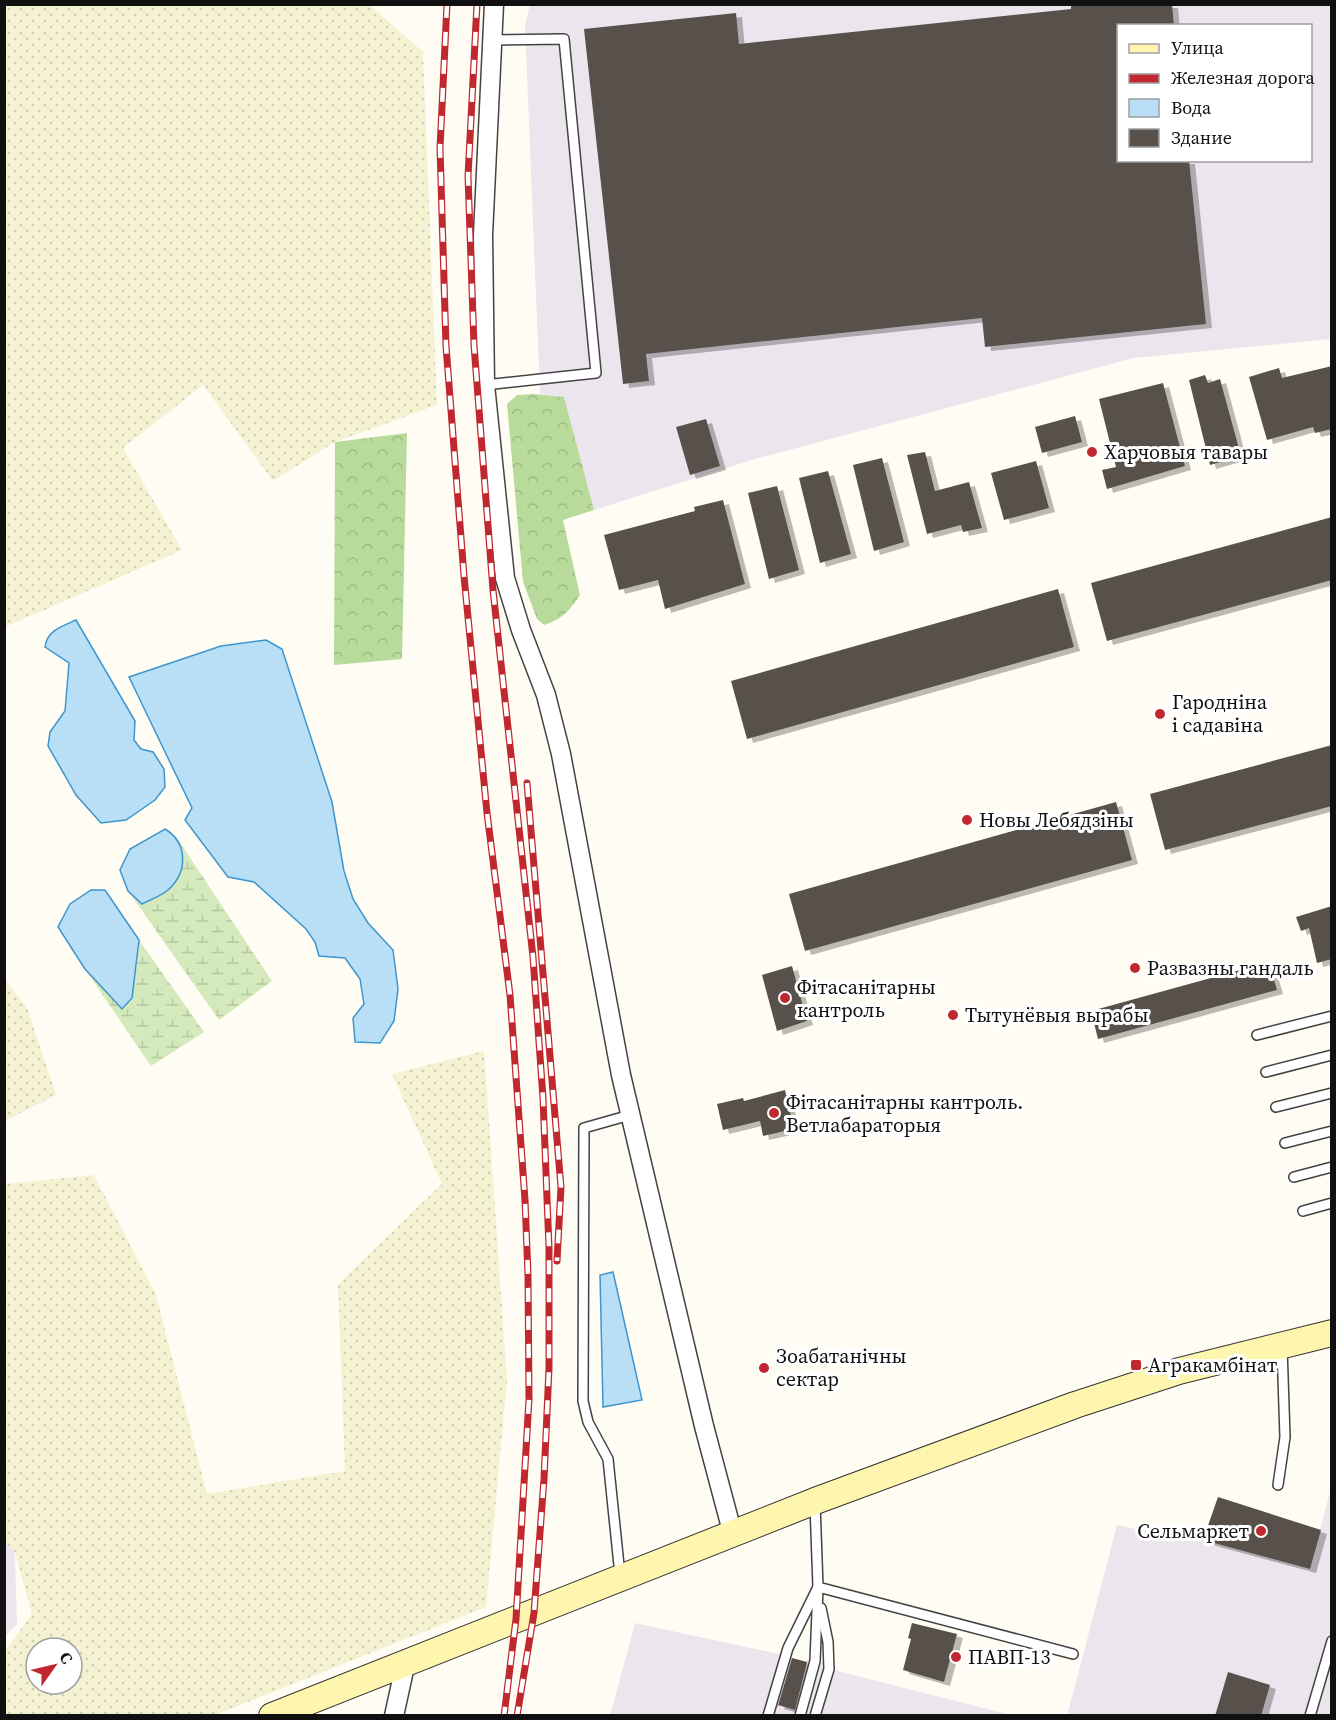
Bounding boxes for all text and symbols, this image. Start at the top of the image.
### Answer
legend [1117,24,1312,162]
text: Улица [1171,35,1224,60]
text: Железная дорога [1171,65,1316,90]
text: Вода [1171,95,1212,120]
text: Здание [1171,125,1232,150]
place label: Харчовыя тавары [1104,438,1268,466]
marker: Харчовыя тавары [1085,445,1099,459]
place label: Гародніна і садавіна [1172,688,1268,739]
marker: Гародніна і садавіна [1153,707,1167,721]
place label: Новы Лебядзіны [979,806,1134,834]
marker: Новы Лебядзіны [960,813,974,827]
place label: Развазны гандаль [1147,954,1314,982]
marker: Развазны гандаль [1128,961,1142,975]
place label: Фітасанітарны кантроль [797,973,936,1024]
marker: Фітасанітарны кантроль [778,991,792,1005]
place label: Тытунёвыя вырабы [965,1001,1148,1029]
marker: Тытунёвыя вырабы [946,1008,960,1022]
place label: Фітасанітарны кантроль. Ветлабараторыя [786,1088,1023,1139]
marker: Фітасанітарны кантроль. Ветлабараторыя [767,1106,781,1120]
place label: Зоабатанічны сектар [776,1342,907,1393]
place label: Агракамбінат [1148,1351,1278,1379]
marker: Агракамбінат [1129,1358,1143,1372]
marker: Зоабатанічны сектар [757,1361,771,1375]
place label: Сельмаркет [1137,1517,1249,1545]
marker: Сельмаркет [1254,1524,1268,1538]
north arrow [24,1636,84,1696]
place label: ПАВП-13 [968,1643,1050,1671]
text: С [55,1647,78,1668]
marker: ПАВП-13 [949,1650,963,1664]

